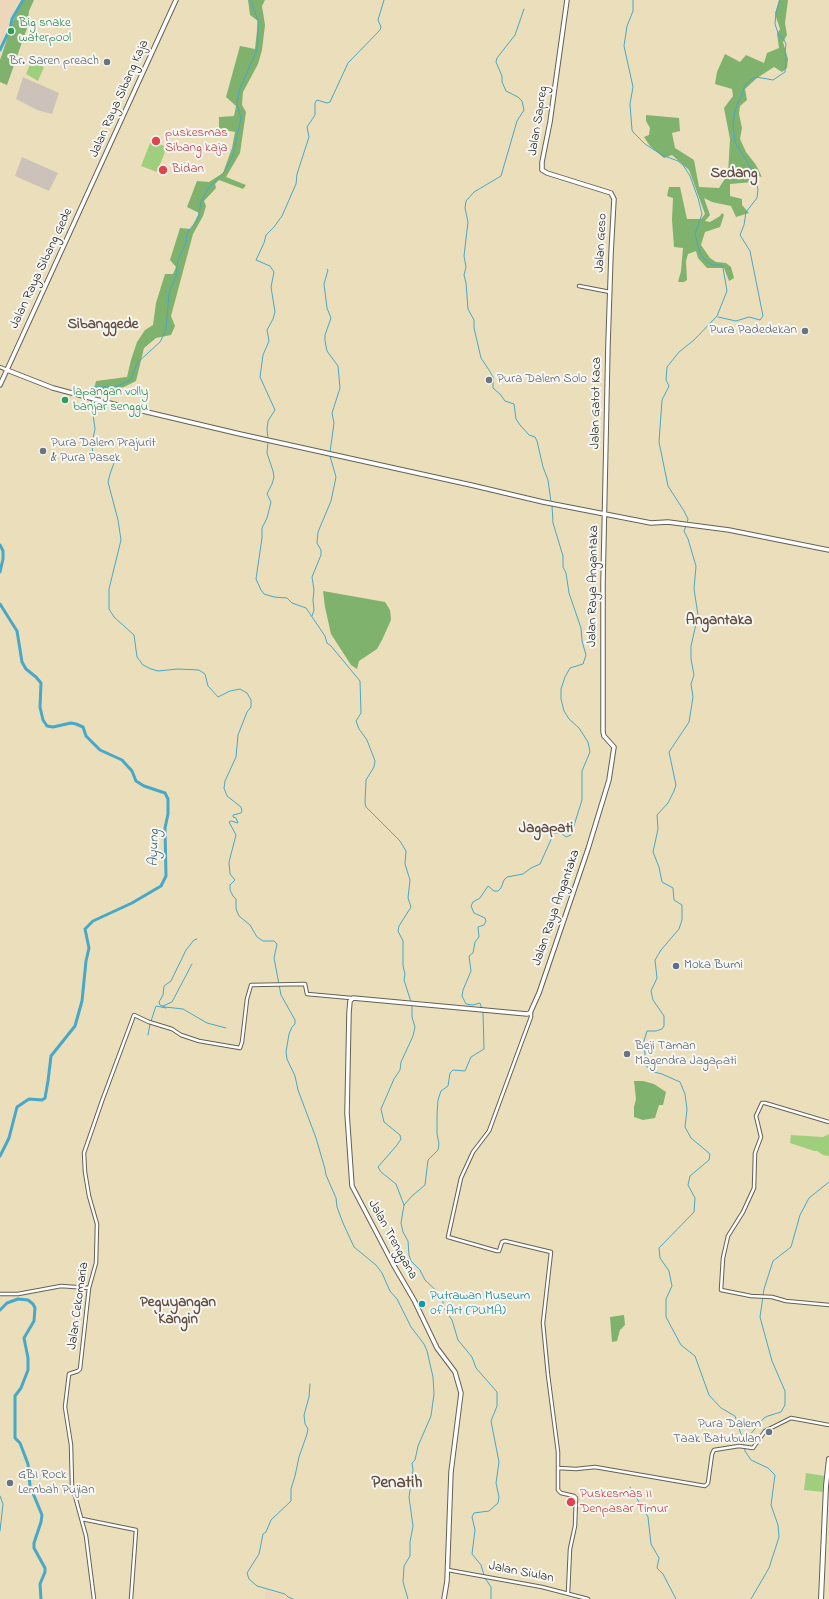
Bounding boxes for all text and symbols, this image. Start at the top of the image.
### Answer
place label: Big snake waterpool [19,16,71,47]
marker: Big snake waterpool [6,26,16,36]
street label: Jalan Raya Sibang Kaja [87,38,153,160]
place label: Br. Saren preach [10,54,99,70]
marker: Br. Saren preach [102,57,112,67]
street label: Jalan Sapreg [526,85,552,157]
place label: puskesmas Sibang kaja [165,126,228,157]
marker: puskesmas Sibang kaja [150,135,162,147]
place label: Bidan [172,162,204,178]
marker: Bidan [157,164,169,176]
district label: Sedang [710,166,758,184]
street label: Jalan Raya Sibang Gede [7,206,77,332]
street label: Jalan Geso [593,213,611,273]
district label: Sibanggede [67,317,139,335]
place label: Pura Padedekan [709,323,797,339]
marker: Pura Padedekan [800,326,810,336]
street label: Jalan Gatot Kaca [588,357,606,449]
place label: Pura Dalem Solo [497,372,587,388]
marker: Pura Dalem Solo [484,375,494,385]
place label: lapangan volly banjar senggu [73,385,148,416]
marker: lapangan volly banjar senggu [60,395,70,405]
place label: Pura Dalem Prajurit & Pura Pasek [51,436,156,467]
marker: Pura Dalem Prajurit & Pura Pasek [38,446,48,456]
street label: Jalan Raya Angantaka [585,525,603,647]
district label: Angantaka [686,613,752,631]
district label: Jagapati [519,821,573,839]
water label: Ayung [146,829,164,867]
street label: Jalan Raya Angantaka [530,848,584,968]
place label: Moka Bumi [684,958,743,974]
marker: Moka Bumi [671,961,681,971]
place label: Beji Taman Magendra Jagapati [635,1039,737,1070]
marker: Beji Taman Magendra Jagapati [622,1049,632,1059]
street label: Jalan Trenggana [364,1198,420,1282]
street label: Jalan Cekomaria [65,1261,93,1351]
place label: Putrawan Museum of Art (PUMA) [430,1289,530,1320]
district label: Peguyangan Kangin [140,1295,216,1330]
marker: Putrawan Museum of Art (PUMA) [417,1299,427,1309]
place label: Pura Dalem Taak Batubulan [673,1417,761,1448]
marker: Pura Dalem Taak Batubulan [764,1427,774,1437]
place label: GBI Rock Lembah Pujian [18,1468,95,1499]
district label: Penatih [372,1474,422,1494]
marker: GBI Rock Lembah Pujian [5,1478,15,1488]
place label: Puskesmas II Denpasar Timur [580,1487,668,1518]
marker: Puskesmas II Denpasar Timur [565,1496,577,1508]
street label: Jalan Siulan [487,1559,555,1587]

